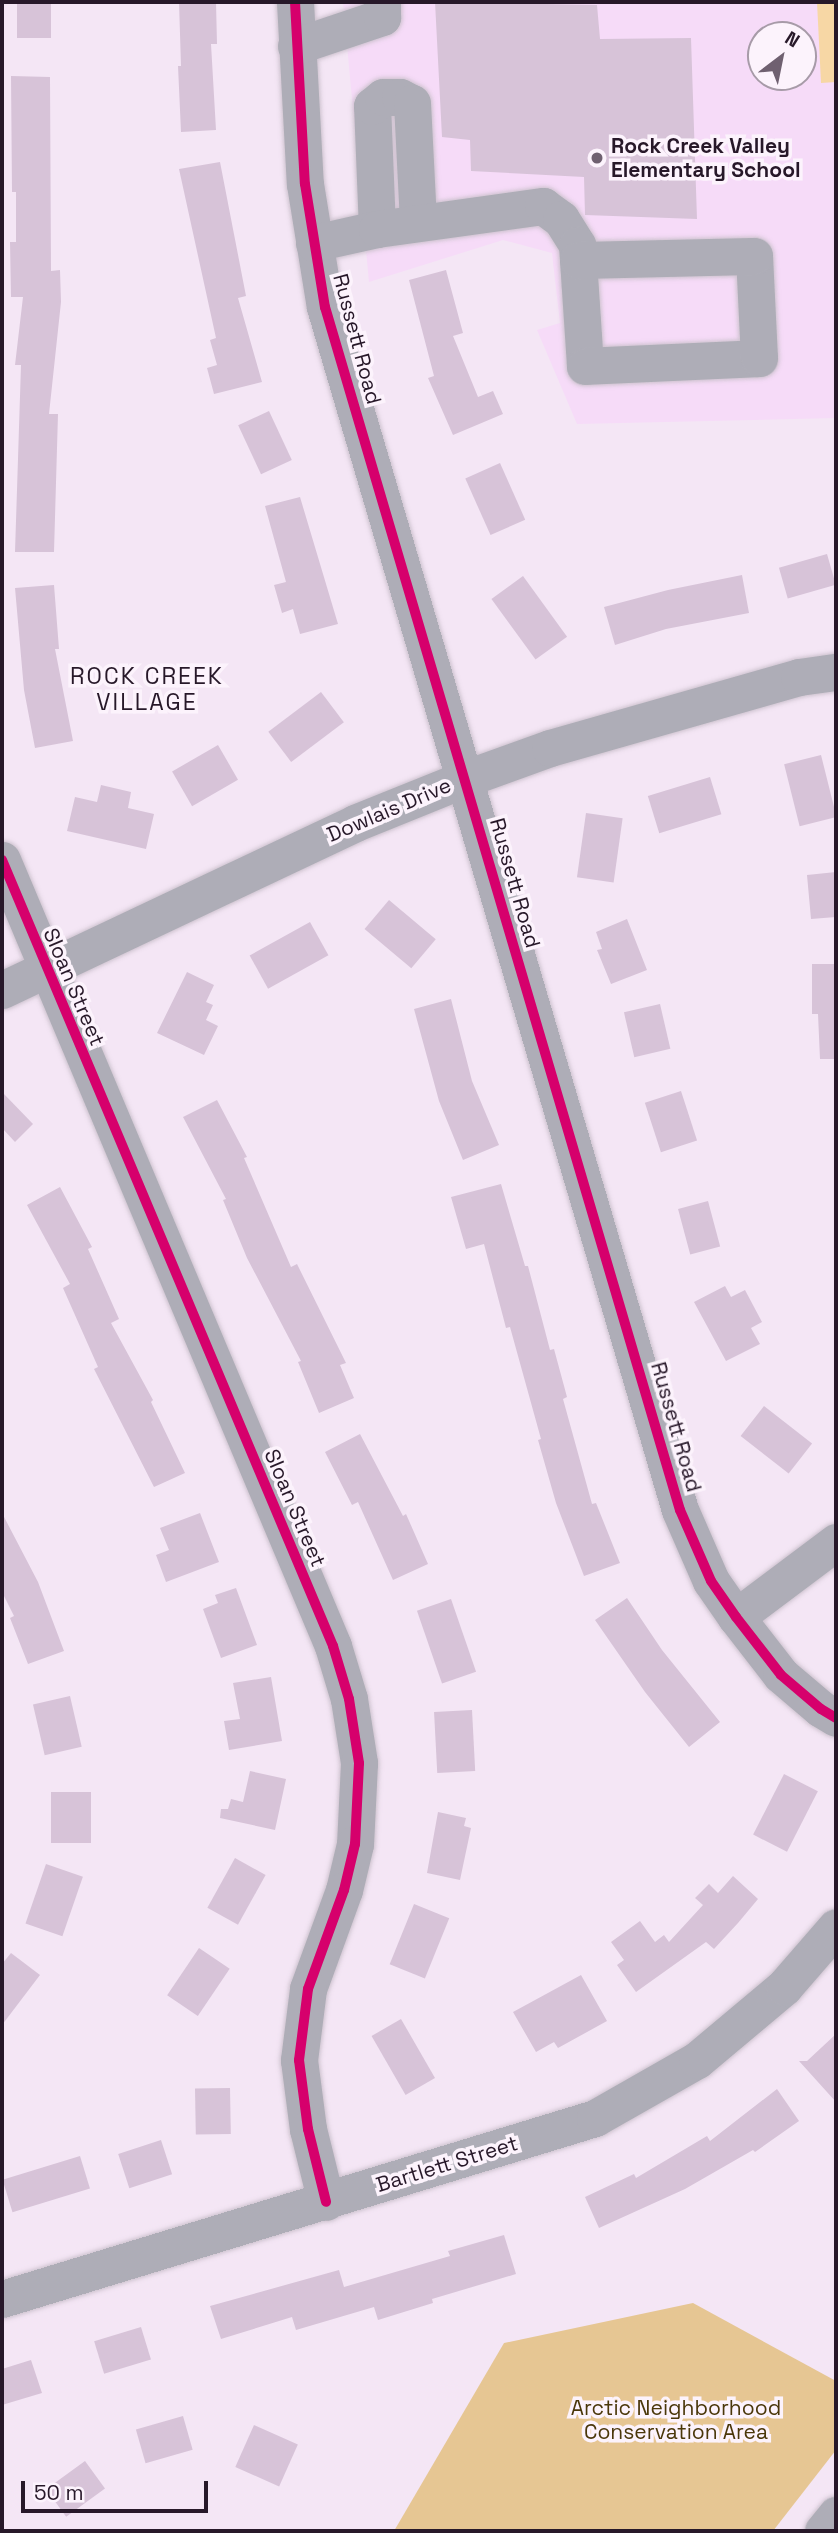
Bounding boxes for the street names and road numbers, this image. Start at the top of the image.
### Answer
street label: Russett Road [327,271,387,407]
street label: Dowlais Drive [323,772,455,848]
street label: Russett Road [484,815,546,951]
street label: Sloan Street [38,924,110,1050]
street label: Russett Road [645,1359,707,1495]
street label: Sloan Street [259,1445,331,1571]
street label: Bartlett Street [373,2130,521,2198]

